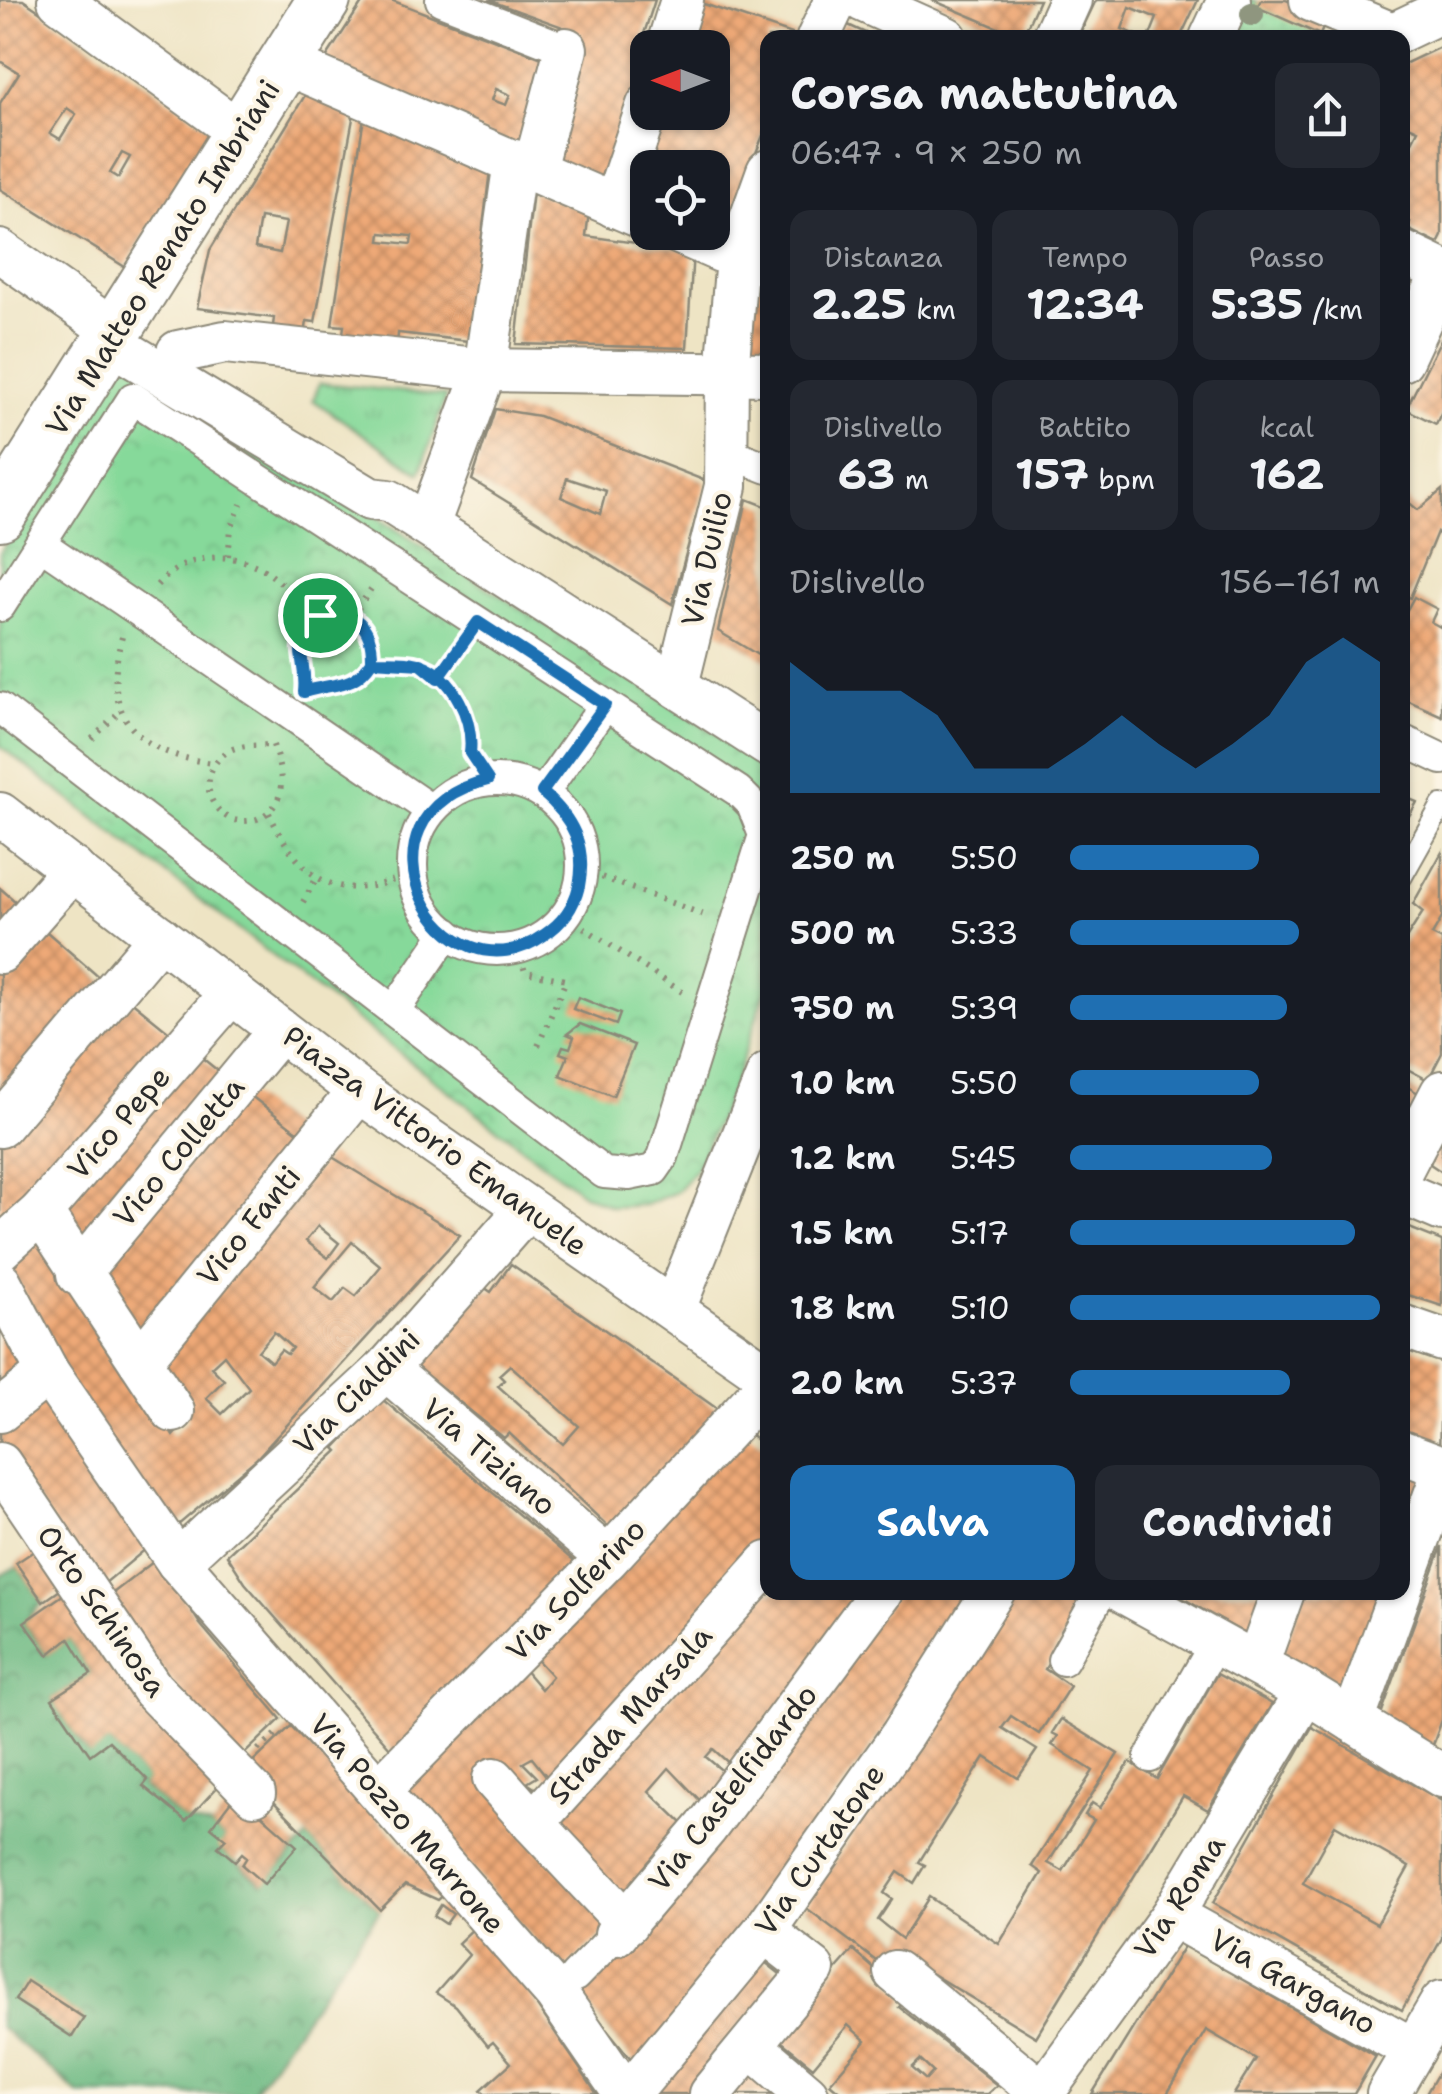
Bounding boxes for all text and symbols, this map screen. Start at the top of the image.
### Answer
north arrow [630,30,730,130]
map controls [630,30,730,250]
text: Corsa mattutina [790,63,1177,123]
button: share [1275,63,1380,168]
street label: Via Matteo Renato Imbriani [36,72,289,444]
text: 06:47 · 9 × 250 m [790,131,1082,174]
button: locate [630,150,730,250]
text: Distanza [824,238,943,276]
text: Tempo [1042,238,1128,276]
text: Passo [1249,238,1325,276]
text: 2.25 [811,276,907,332]
text: 12:34 [1026,276,1144,332]
text: 5:35 [1210,276,1303,332]
text: km [907,290,956,328]
text: /km [1303,290,1363,328]
text: Dislivello [824,408,943,446]
text: Battito [1039,408,1131,446]
text: kcal [1259,408,1314,446]
text: 63 [838,446,895,502]
text: 157 [1015,446,1089,502]
text: 162 [1249,446,1324,502]
text: m [895,460,929,498]
text: bpm [1089,460,1155,498]
street label: Via Duilio [671,487,742,630]
text: Dislivello [790,560,926,603]
text: 156–161 m [1219,560,1380,603]
pin [278,573,363,658]
icon: arrive [293,588,348,643]
text: 250 m [790,836,895,879]
text: 5:50 [950,836,1018,879]
text: 500 m [790,911,895,954]
text: 5:33 [950,911,1018,954]
text: 750 m [790,986,894,1029]
text: 5:39 [950,986,1019,1029]
street label: Piazza Vittorio Emanuele [275,1016,596,1265]
street label: Vico Pepe [58,1057,179,1188]
text: 1.0 km [790,1061,895,1104]
text: 5:50 [950,1061,1018,1104]
street label: Vico Colletta [104,1067,254,1236]
text: 1.2 km [790,1136,895,1179]
text: 5:45 [950,1136,1016,1179]
street label: Vico Fanti [187,1157,310,1295]
text: 1.5 km [790,1211,893,1254]
text: 5:17 [950,1211,1009,1254]
text: 1.8 km [790,1286,895,1329]
text: 5:10 [950,1286,1010,1329]
street label: Via Cialdini [284,1319,429,1464]
text: 2.0 km [790,1361,904,1404]
text: 5:37 [950,1361,1018,1404]
street label: Via Tiziano [414,1388,565,1525]
button: Salva [790,1465,1075,1580]
button: Condividi [1095,1465,1380,1580]
street label: Via Solferino [497,1509,654,1670]
street label: Orto Schinosa [28,1516,177,1705]
street label: Strada Marsala [538,1616,721,1813]
street label: Via Castelfidardo [639,1675,827,1900]
street label: Via Pozzo Marrone [300,1705,515,1943]
street label: Via Curtatone [745,1756,894,1944]
street label: Via Roma [1124,1827,1235,1966]
street label: Via Gargano [1203,1919,1384,2044]

